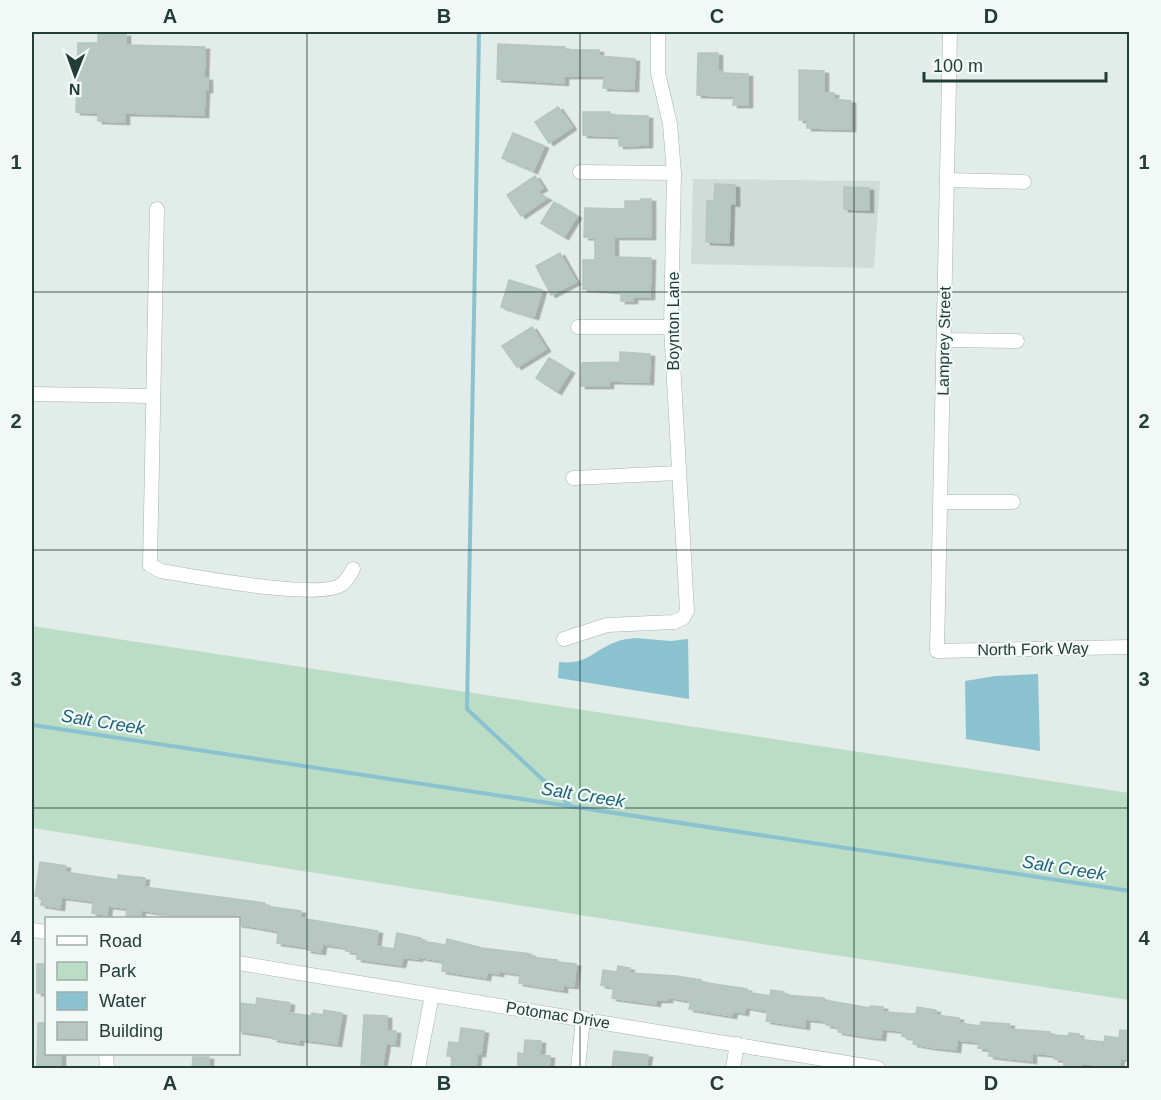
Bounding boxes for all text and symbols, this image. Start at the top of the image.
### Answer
text: A [163,5,177,27]
text: B [437,5,451,27]
text: C [710,5,724,27]
text: D [984,5,998,27]
north arrow [45,45,105,105]
scale bar [924,45,1106,83]
text: 100 m [933,56,983,76]
text: N [69,81,81,98]
text: 1 [10,151,22,173]
text: 1 [1138,151,1150,173]
street label: Boynton Lane [665,272,682,370]
street label: Lamprey Street [935,286,953,396]
text: 2 [10,410,22,432]
text: 2 [1138,410,1150,432]
street label: North Fork Way [977,640,1089,658]
text: 3 [10,668,22,690]
text: 3 [1138,668,1150,690]
water label: Salt Creek [60,706,147,739]
water label: Salt Creek [540,779,627,812]
water label: Salt Creek [1021,852,1108,885]
legend [45,917,240,1055]
text: 4 [10,927,22,949]
text: 4 [1138,927,1150,949]
text: Road [99,931,142,951]
text: Park [99,961,137,981]
text: Water [99,991,146,1011]
street label: Potomac Drive [505,998,611,1032]
text: Building [99,1021,163,1041]
text: A [163,1072,177,1094]
text: B [437,1072,451,1094]
text: C [710,1072,724,1094]
text: D [984,1072,998,1094]

